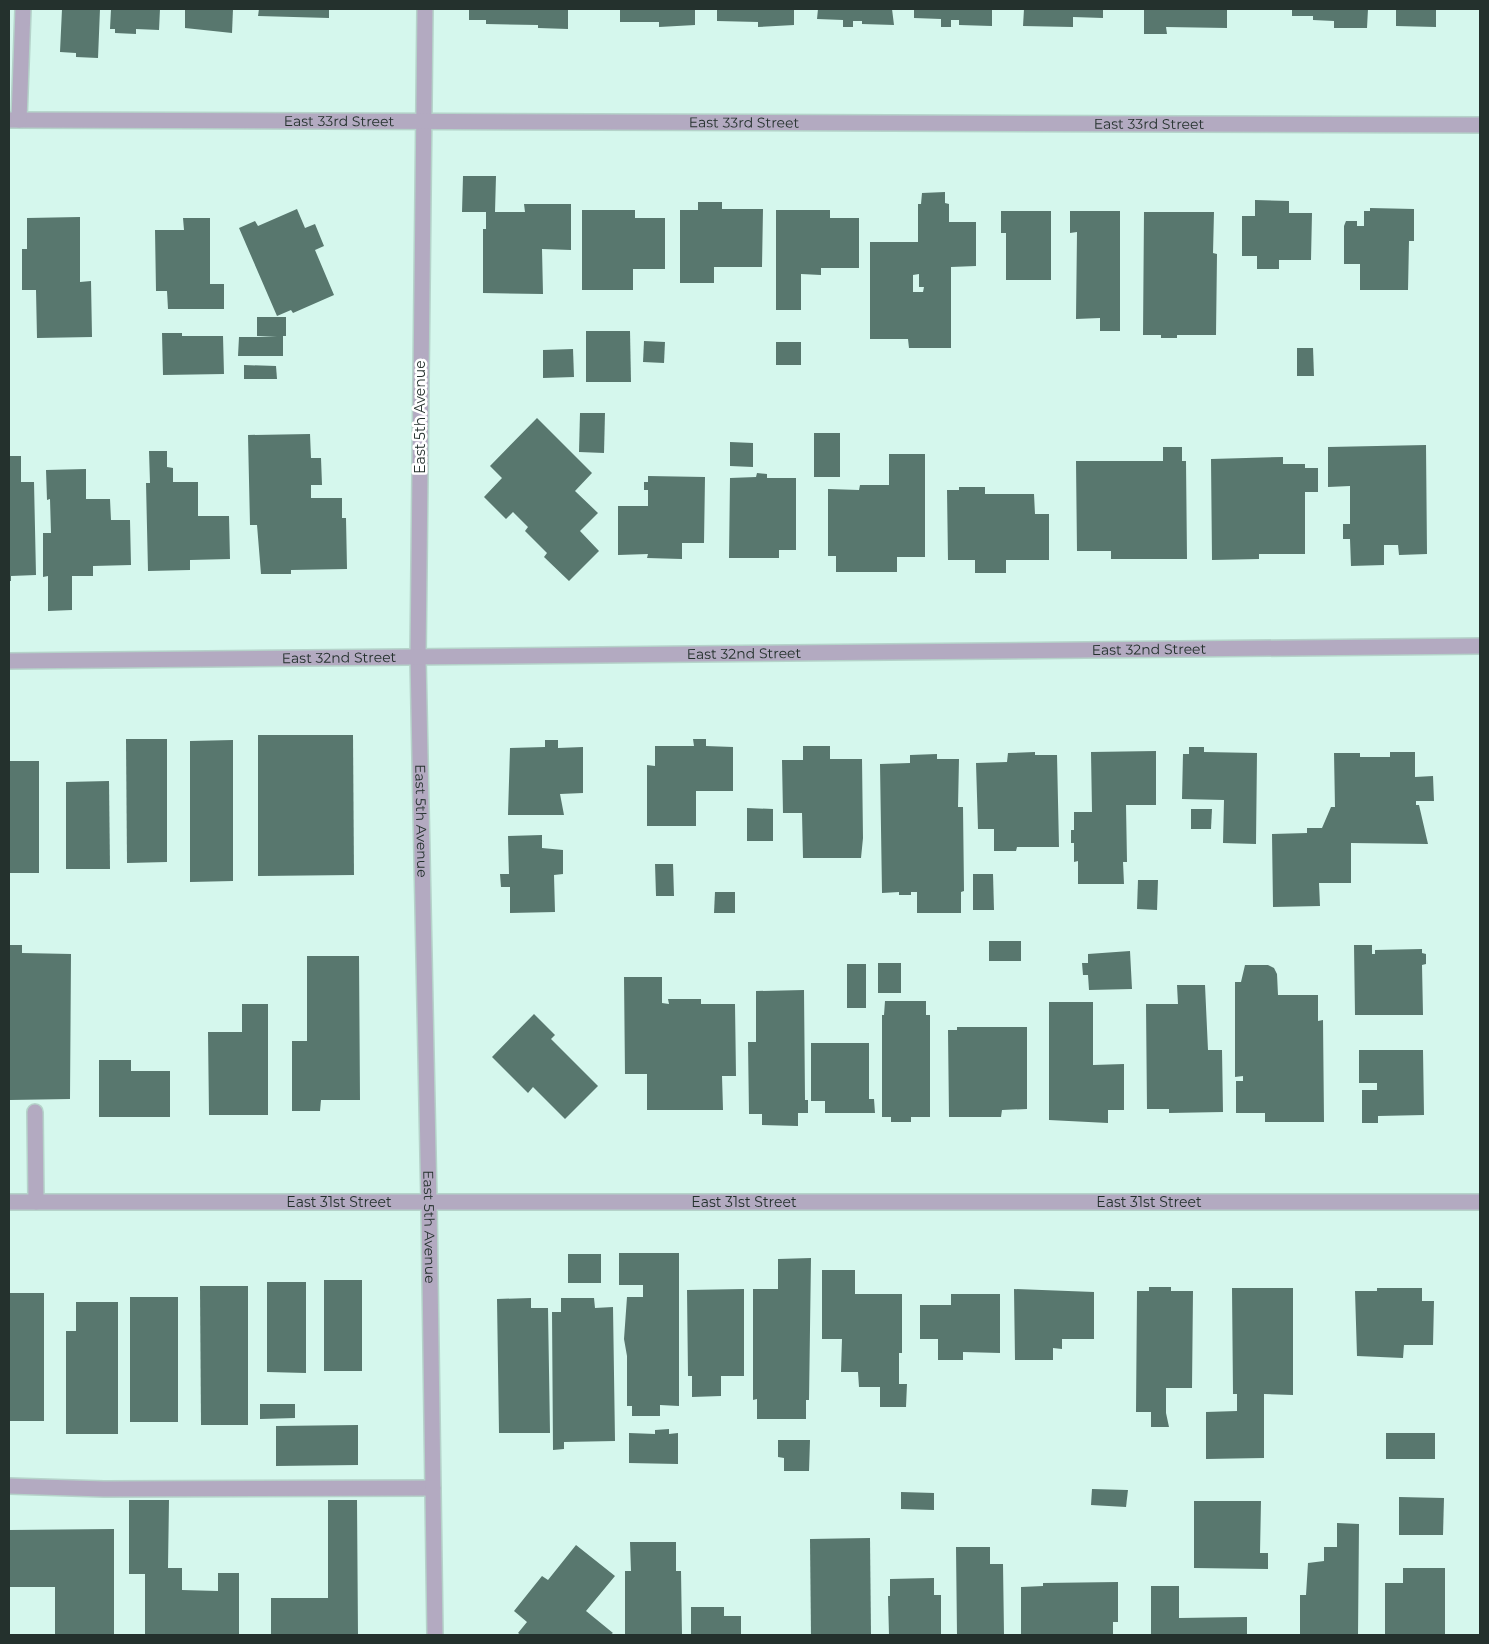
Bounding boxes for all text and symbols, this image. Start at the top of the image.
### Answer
street label: East 33rd Street [284,112,395,130]
street label: East 33rd Street [689,113,800,132]
street label: East 33rd Street [1094,115,1205,133]
street label: East 5th Avenue [411,360,429,474]
street label: East 32nd Street [1092,640,1207,659]
street label: East 32nd Street [687,644,802,663]
street label: East 32nd Street [282,648,397,667]
street label: East 5th Avenue [411,764,431,878]
street label: East 5th Avenue [419,1170,439,1284]
street label: East 31st Street [286,1193,392,1211]
street label: East 31st Street [691,1193,797,1211]
street label: East 31st Street [1096,1193,1202,1211]

